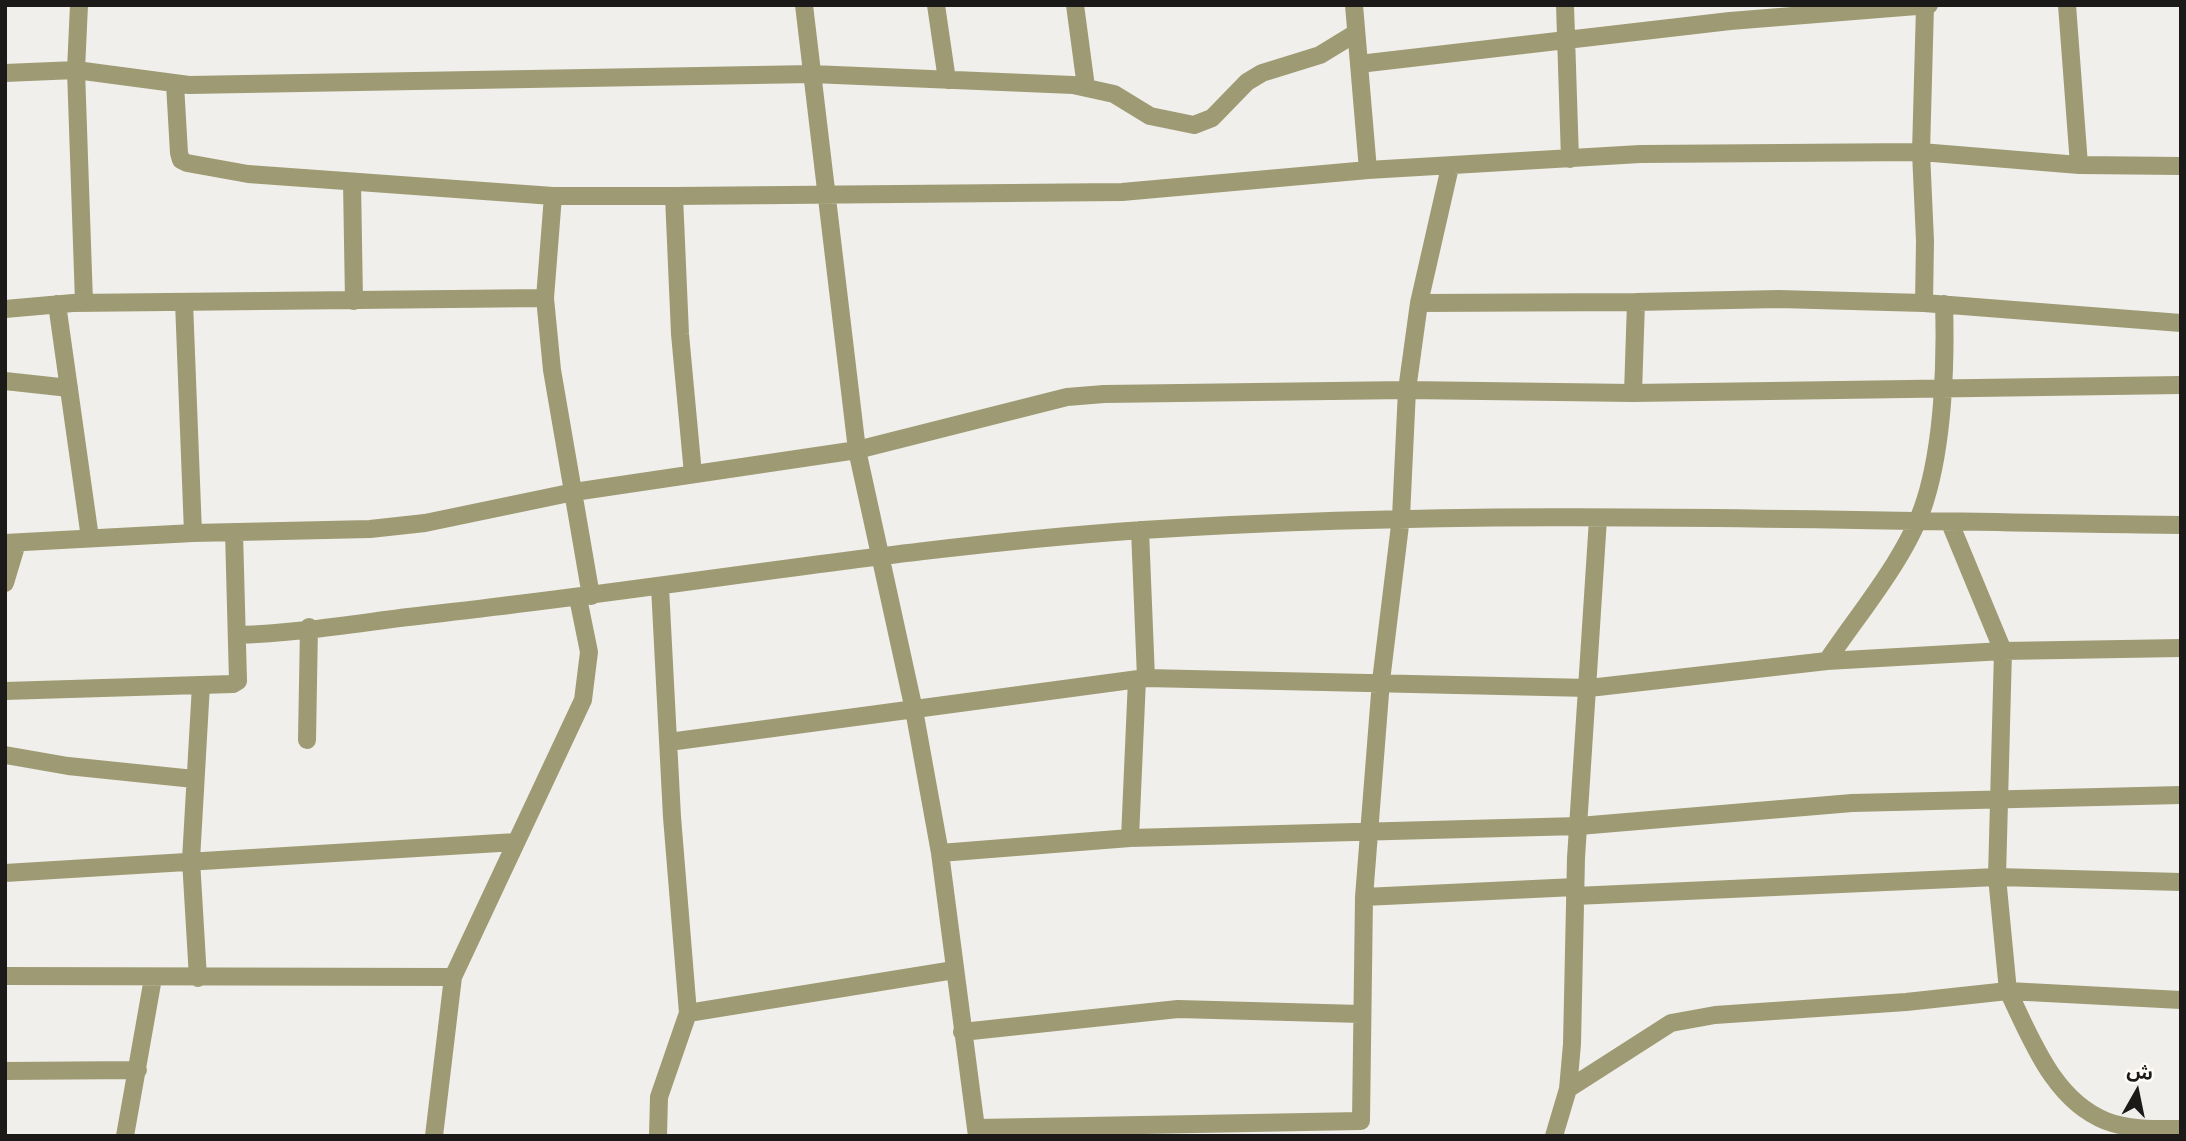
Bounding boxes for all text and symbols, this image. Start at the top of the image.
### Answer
text: ش [2125,1056,2155,1086]
north arrow [2102,1057,2172,1127]

